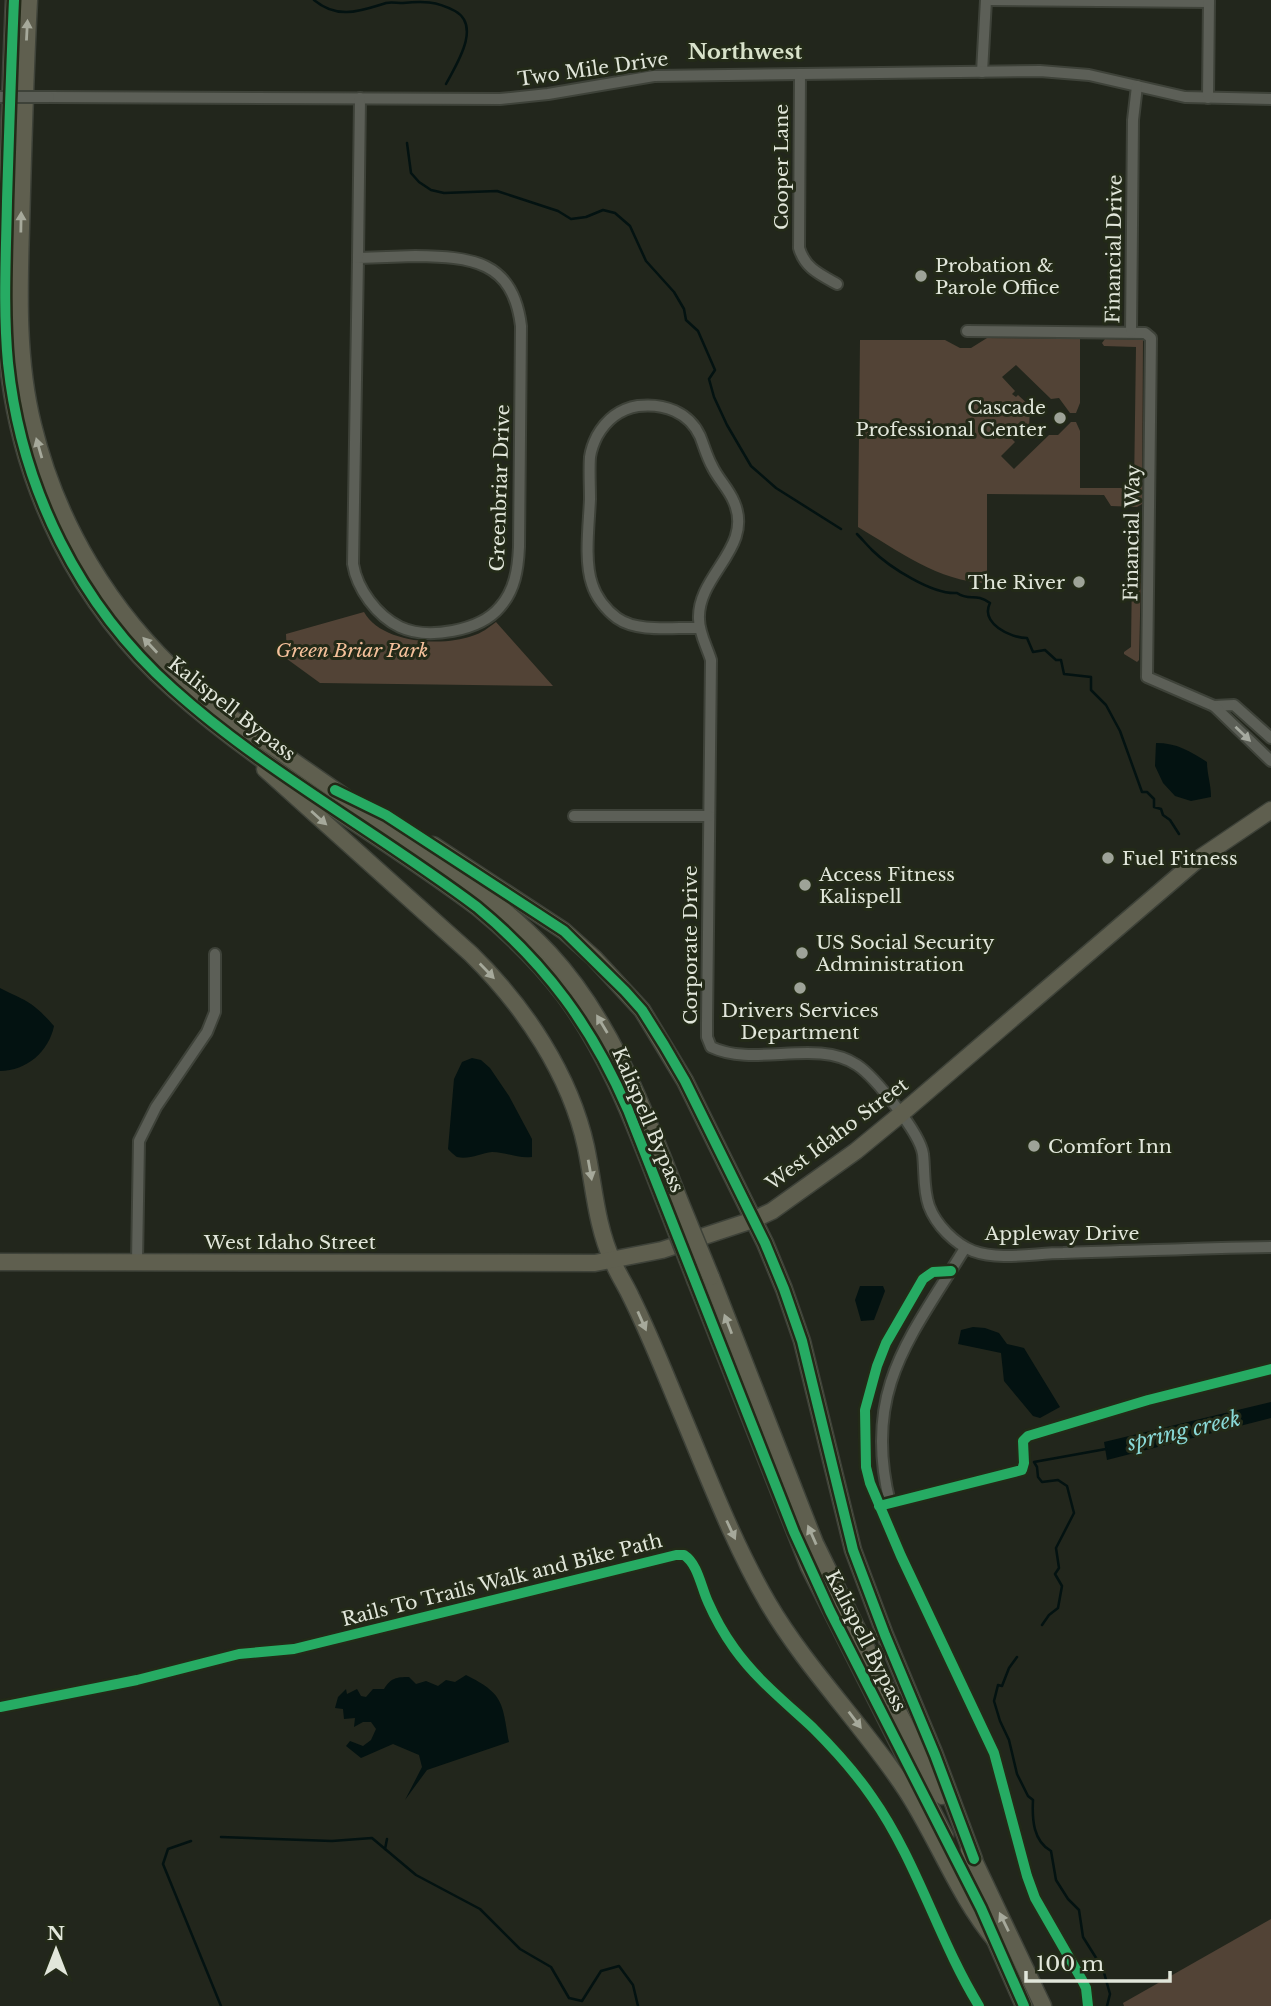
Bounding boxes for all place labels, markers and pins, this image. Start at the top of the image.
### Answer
place label: Probation & Parole Office [935,254,1060,299]
marker: Probation & Parole Office [913,268,929,284]
place label: Cascade Professional Center [855,396,1046,441]
marker: Cascade Professional Center [1052,410,1068,426]
place label: The River [968,571,1065,594]
marker: The River [1071,574,1087,590]
place label: Fuel Fitness [1122,847,1238,870]
marker: Fuel Fitness [1100,850,1116,866]
place label: Access Fitness Kalispell [818,863,955,908]
marker: Access Fitness Kalispell [797,877,813,893]
place label: US Social Security Administration [815,931,994,976]
marker: US Social Security Administration [794,945,810,961]
marker: Drivers Services Department [792,980,808,996]
place label: Drivers Services Department [721,999,879,1044]
place label: Comfort Inn [1048,1135,1172,1158]
marker: Comfort Inn [1026,1138,1042,1154]

